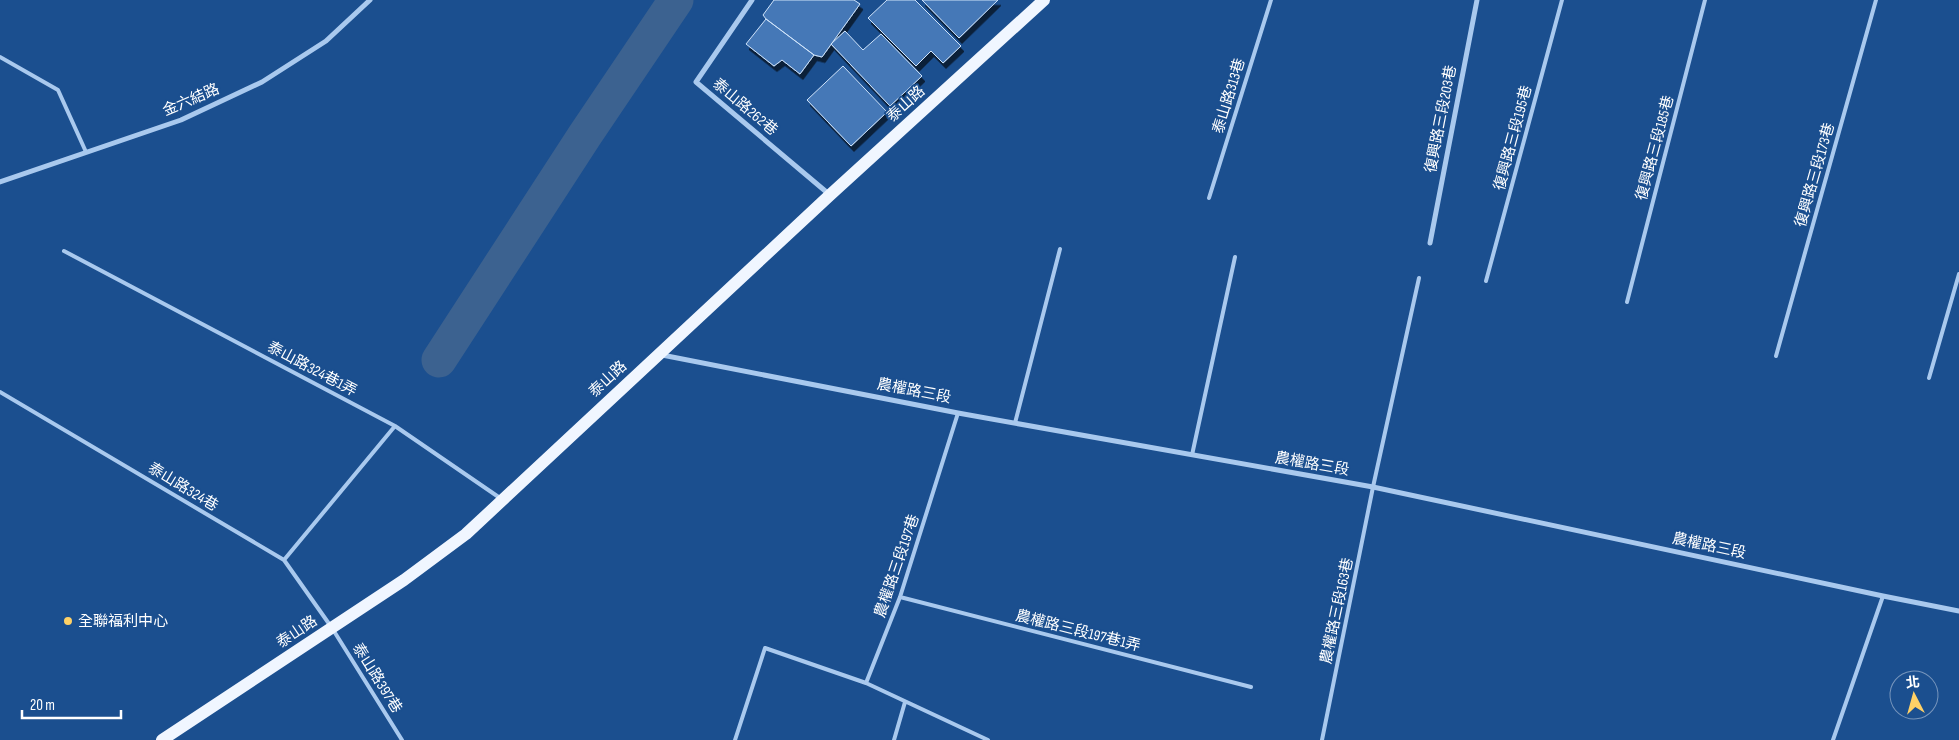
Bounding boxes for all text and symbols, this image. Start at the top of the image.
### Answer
street label: 泰山路313巷 [1209,56,1249,136]
street label: 復興路三段203巷 [1421,64,1461,174]
street label: 泰山路262巷 [709,74,781,140]
street label: 金六結路 [160,80,222,120]
street label: 泰山路 [883,82,929,126]
street label: 復興路三段195巷 [1490,83,1536,193]
street label: 復興路三段185巷 [1632,93,1678,203]
street label: 復興路三段173巷 [1791,121,1839,229]
street label: 泰山路324巷1弄 [264,337,360,401]
street label: 泰山路 [585,357,631,401]
street label: 農權路三段 [875,375,953,407]
street label: 農權路三段 [1273,448,1351,480]
street label: 泰山路324巷 [144,459,222,515]
street label: 農權路三段197巷 [870,512,924,620]
street label: 農權路三段 [1670,529,1748,563]
street label: 農權路三段163巷 [1316,556,1358,666]
street label: 農權路三段197巷1弄 [1014,606,1142,656]
place label: 全聯福利中心 [78,612,168,631]
street label: 泰山路 [273,612,321,652]
marker: 全聯福利中心 [62,615,74,627]
street label: 泰山路397巷 [348,639,406,717]
north arrow [1889,670,1939,720]
text: 北 [1905,673,1921,692]
scale bar [22,688,121,720]
text: 20 m [30,696,55,715]

